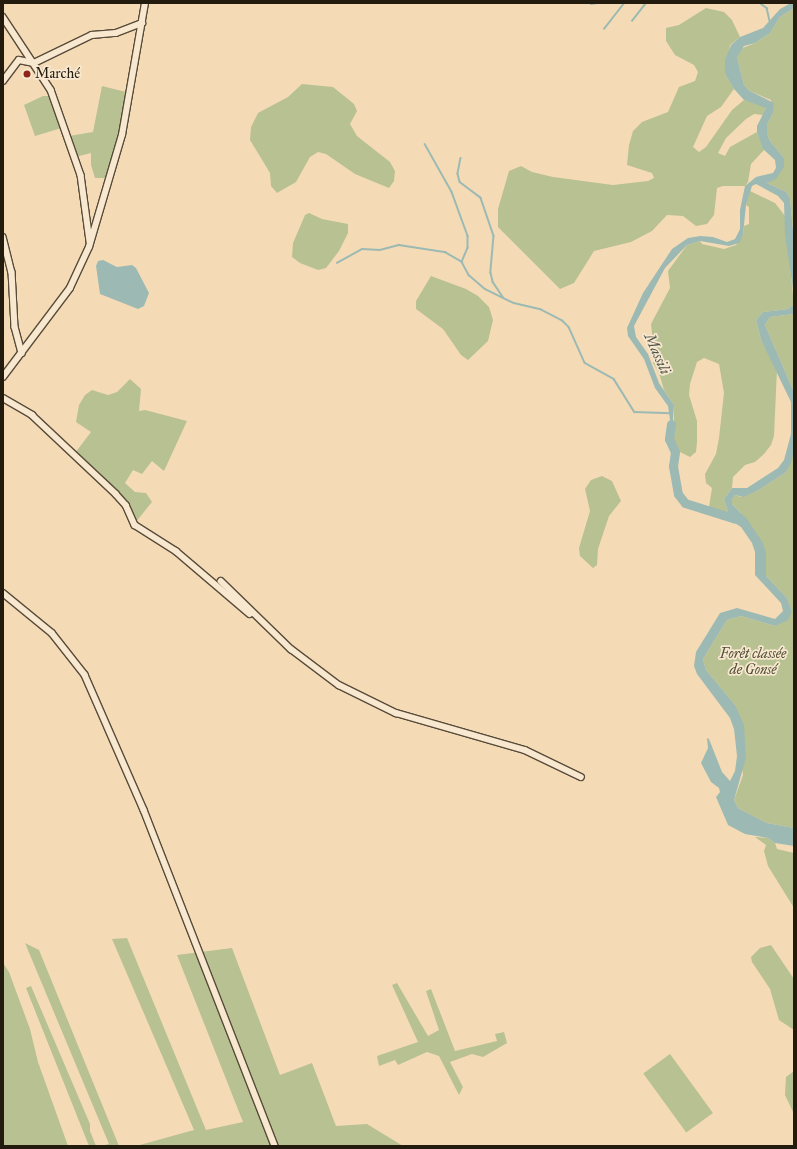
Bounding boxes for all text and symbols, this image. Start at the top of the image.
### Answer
place label: Marché [35,66,80,82]
marker: Marché [22,69,32,79]
water label: Massili [640,331,674,377]
park label: Forêt classée de Gonsé [720,646,786,678]

